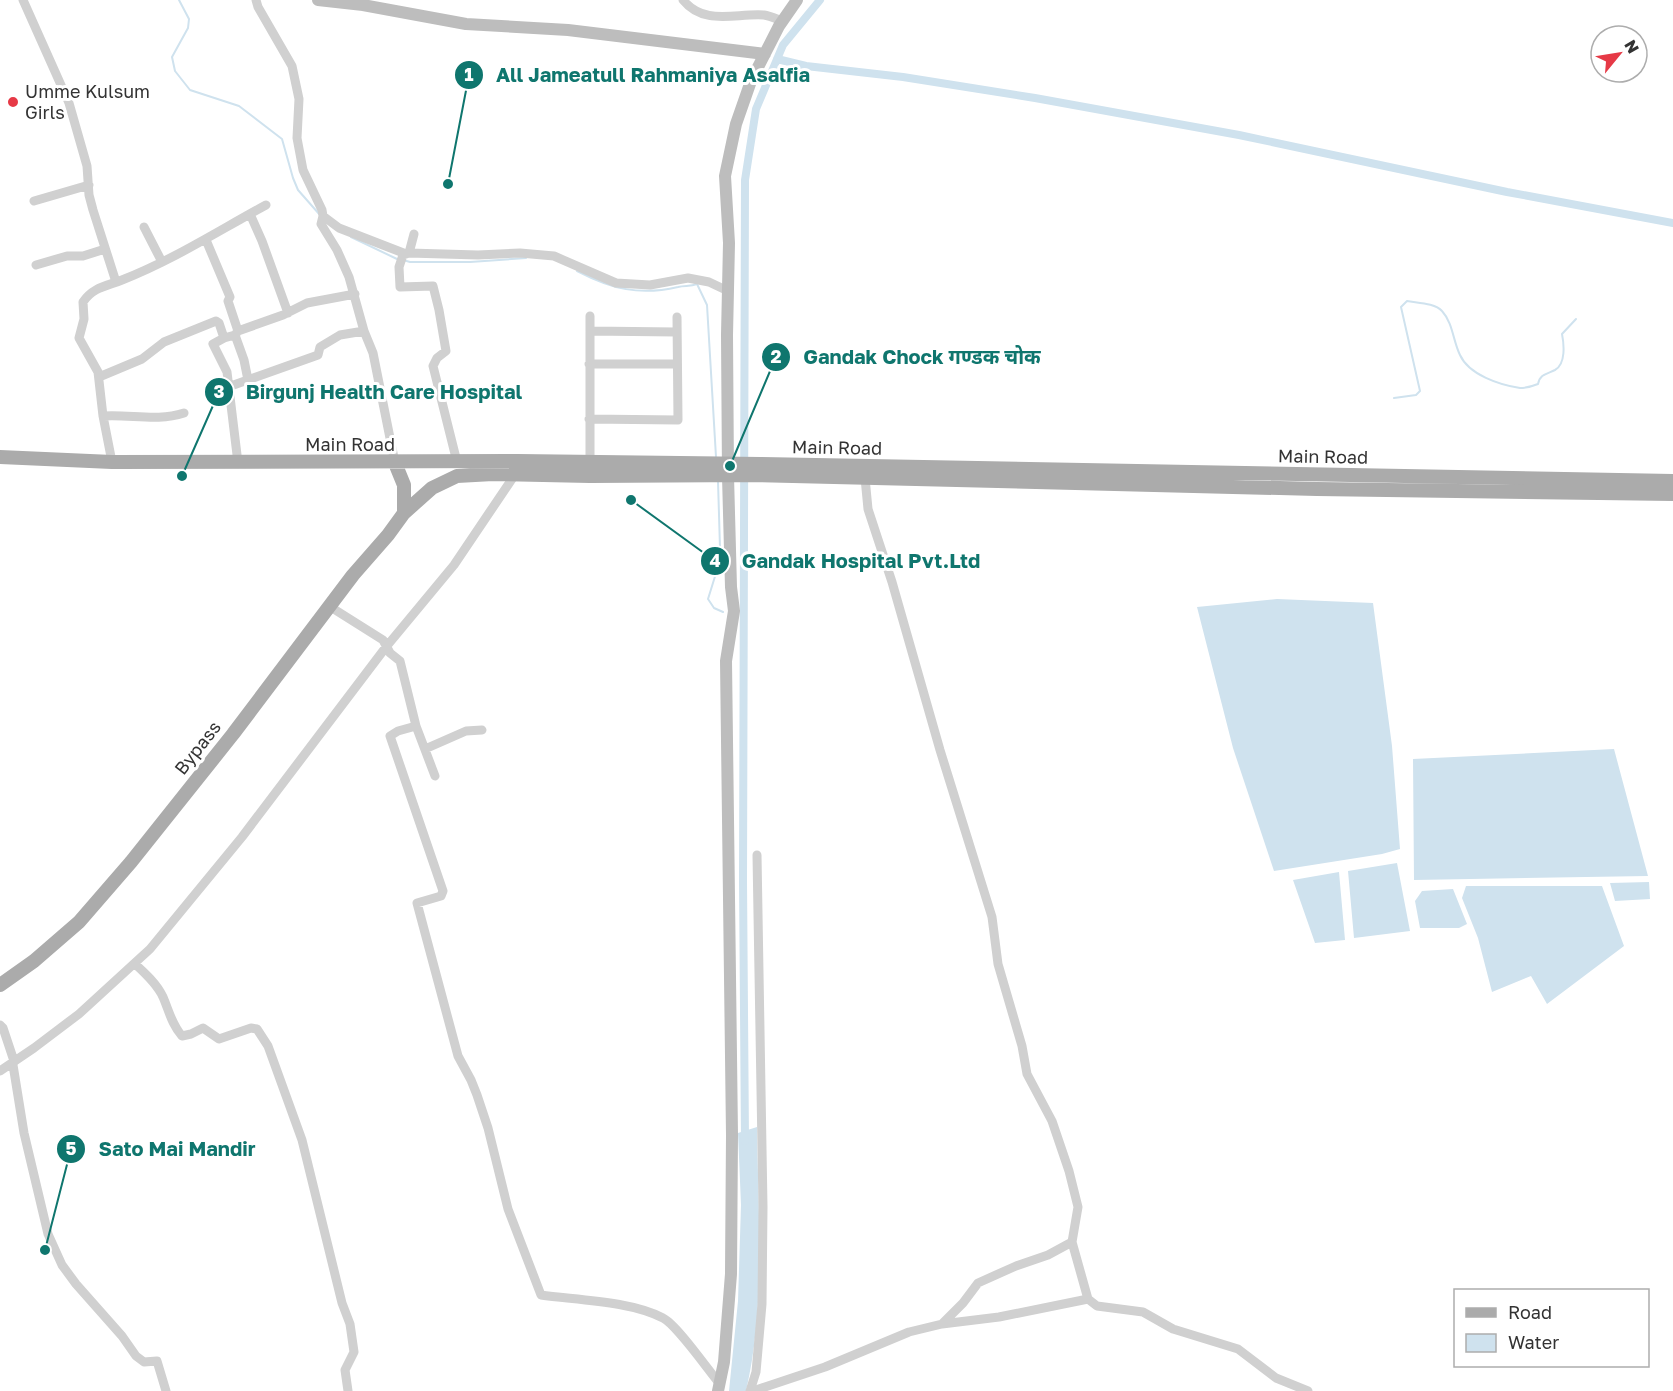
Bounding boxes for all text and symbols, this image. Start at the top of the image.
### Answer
north arrow [1589,24,1649,84]
text: N [1620,36,1644,57]
callout: All Jameatull Rahmaniya Asalfia [454,56,822,94]
text: All Jameatull Rahmaniya Asalfia [496,62,810,86]
text: 1 [464,63,474,85]
place label: Umme Kulsum Girls [25,80,150,123]
marker: Umme Kulsum Girls [6,95,20,109]
callout: Gandak Chock गण्डक चोक [761,338,1053,376]
text: Gandak Chock गण्डक चोक [803,344,1041,368]
text: 2 [771,345,782,367]
callout: Birgunj Health Care Hospital [204,373,534,411]
text: Birgunj Health Care Hospital [246,379,523,403]
text: 3 [214,380,225,402]
street label: Main Road [305,433,395,455]
street label: Main Road [792,435,882,459]
street label: Main Road [1278,444,1368,468]
callout: Gandak Hospital Pvt.Ltd [700,542,992,580]
text: Gandak Hospital Pvt.Ltd [742,548,980,572]
text: 4 [709,549,721,571]
street label: Bypass [169,716,225,779]
callout: Sato Mai Mandir [56,1130,267,1168]
text: Sato Mai Mandir [99,1136,256,1160]
text: 5 [66,1137,77,1159]
legend [1454,1289,1649,1367]
text: Road [1508,1301,1552,1323]
text: Water [1508,1331,1559,1353]

